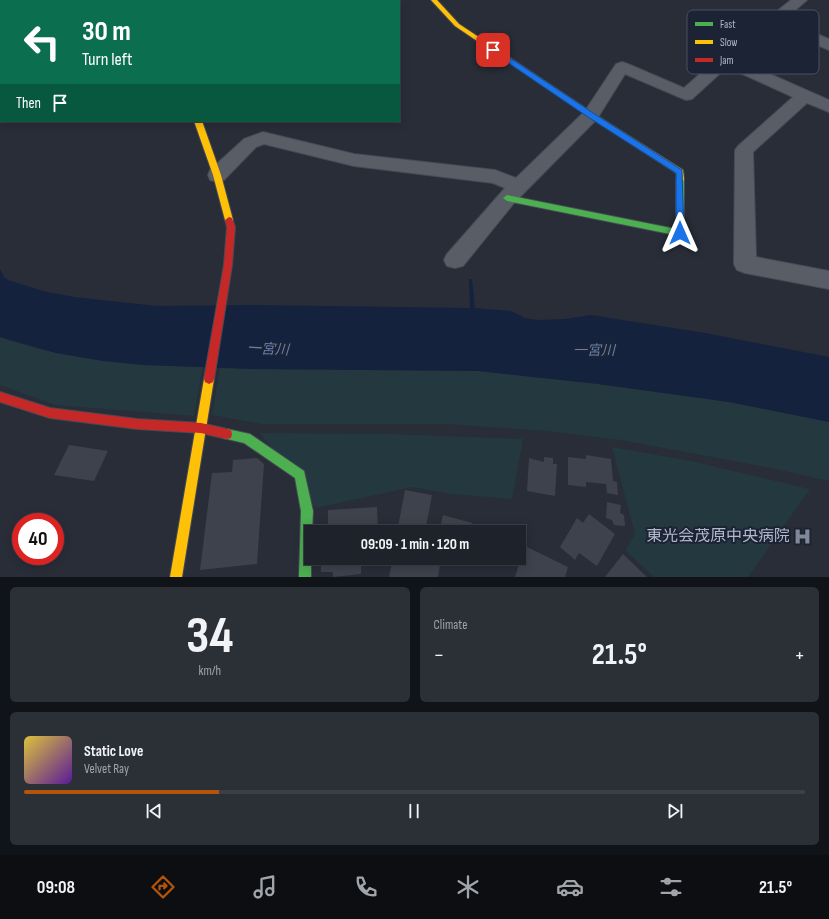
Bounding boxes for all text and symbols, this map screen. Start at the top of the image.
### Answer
legend [687,10,819,74]
text: 30 m [82,15,131,48]
icon: left [16,16,68,68]
text: Fast [720,18,736,31]
pin [476,33,510,67]
text: Slow [720,36,737,49]
icon: arrive [482,39,504,61]
text: Turn left [82,49,133,70]
text: Jam [719,54,734,67]
icon: arrive [49,92,71,114]
text: Then [16,94,41,113]
position arrow [659,212,701,254]
water label: 一宮川 [247,339,291,359]
water label: 一宮川 [573,342,617,359]
speed limit sign: 40 [12,513,64,565]
hospital icon: 東光会茂原中央病院 [793,526,813,546]
place label: 東光会茂原中央病院 [646,527,790,546]
text: 09:09 · 1 min · 120 m [361,535,469,554]
text: 34 [186,605,234,668]
text: Climate [434,617,467,633]
text: 21.5° [592,637,647,673]
text: − [434,642,444,669]
text: + [794,642,805,669]
text: km/h [199,663,221,679]
text: Static Love [84,742,143,761]
text: Velvet Ray [84,761,129,777]
icon: previous [143,800,165,822]
icon: pause [403,800,425,822]
icon: next [664,800,686,822]
icon: directions [149,873,177,901]
icon: music [251,873,279,901]
icon: phone [352,873,380,901]
icon: climate [454,873,482,901]
icon: car [556,873,584,901]
icon: filters [657,873,685,901]
text: 09:08 [37,877,75,898]
text: 21.5° [759,877,792,898]

